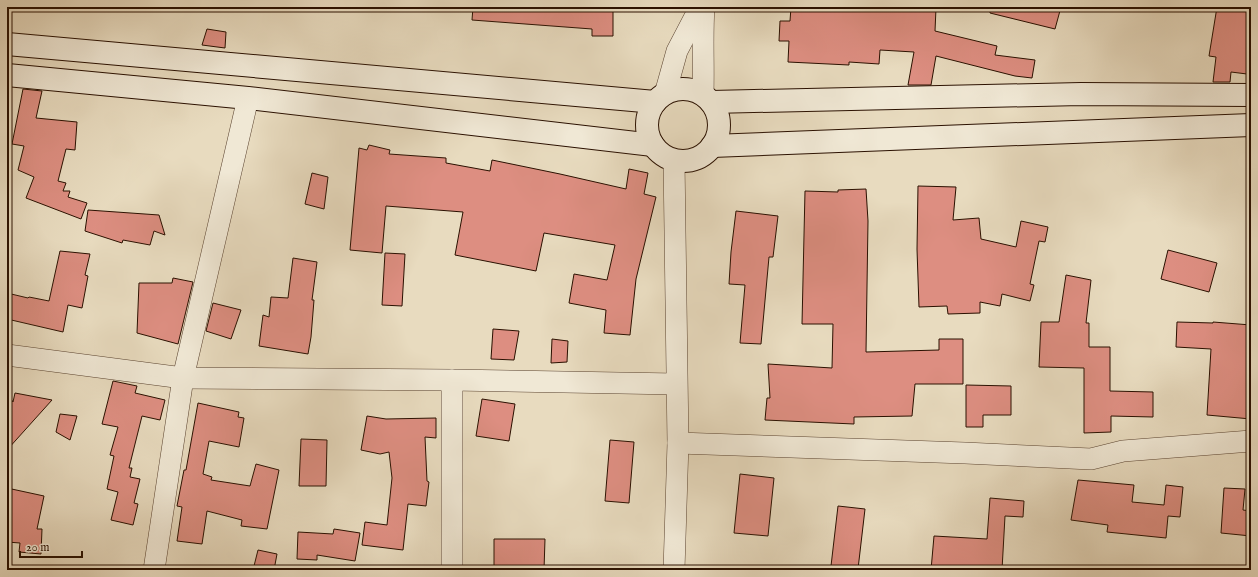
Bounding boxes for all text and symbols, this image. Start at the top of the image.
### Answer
scale bar [20,533,82,559]
text: 20 m [26,540,49,555]

